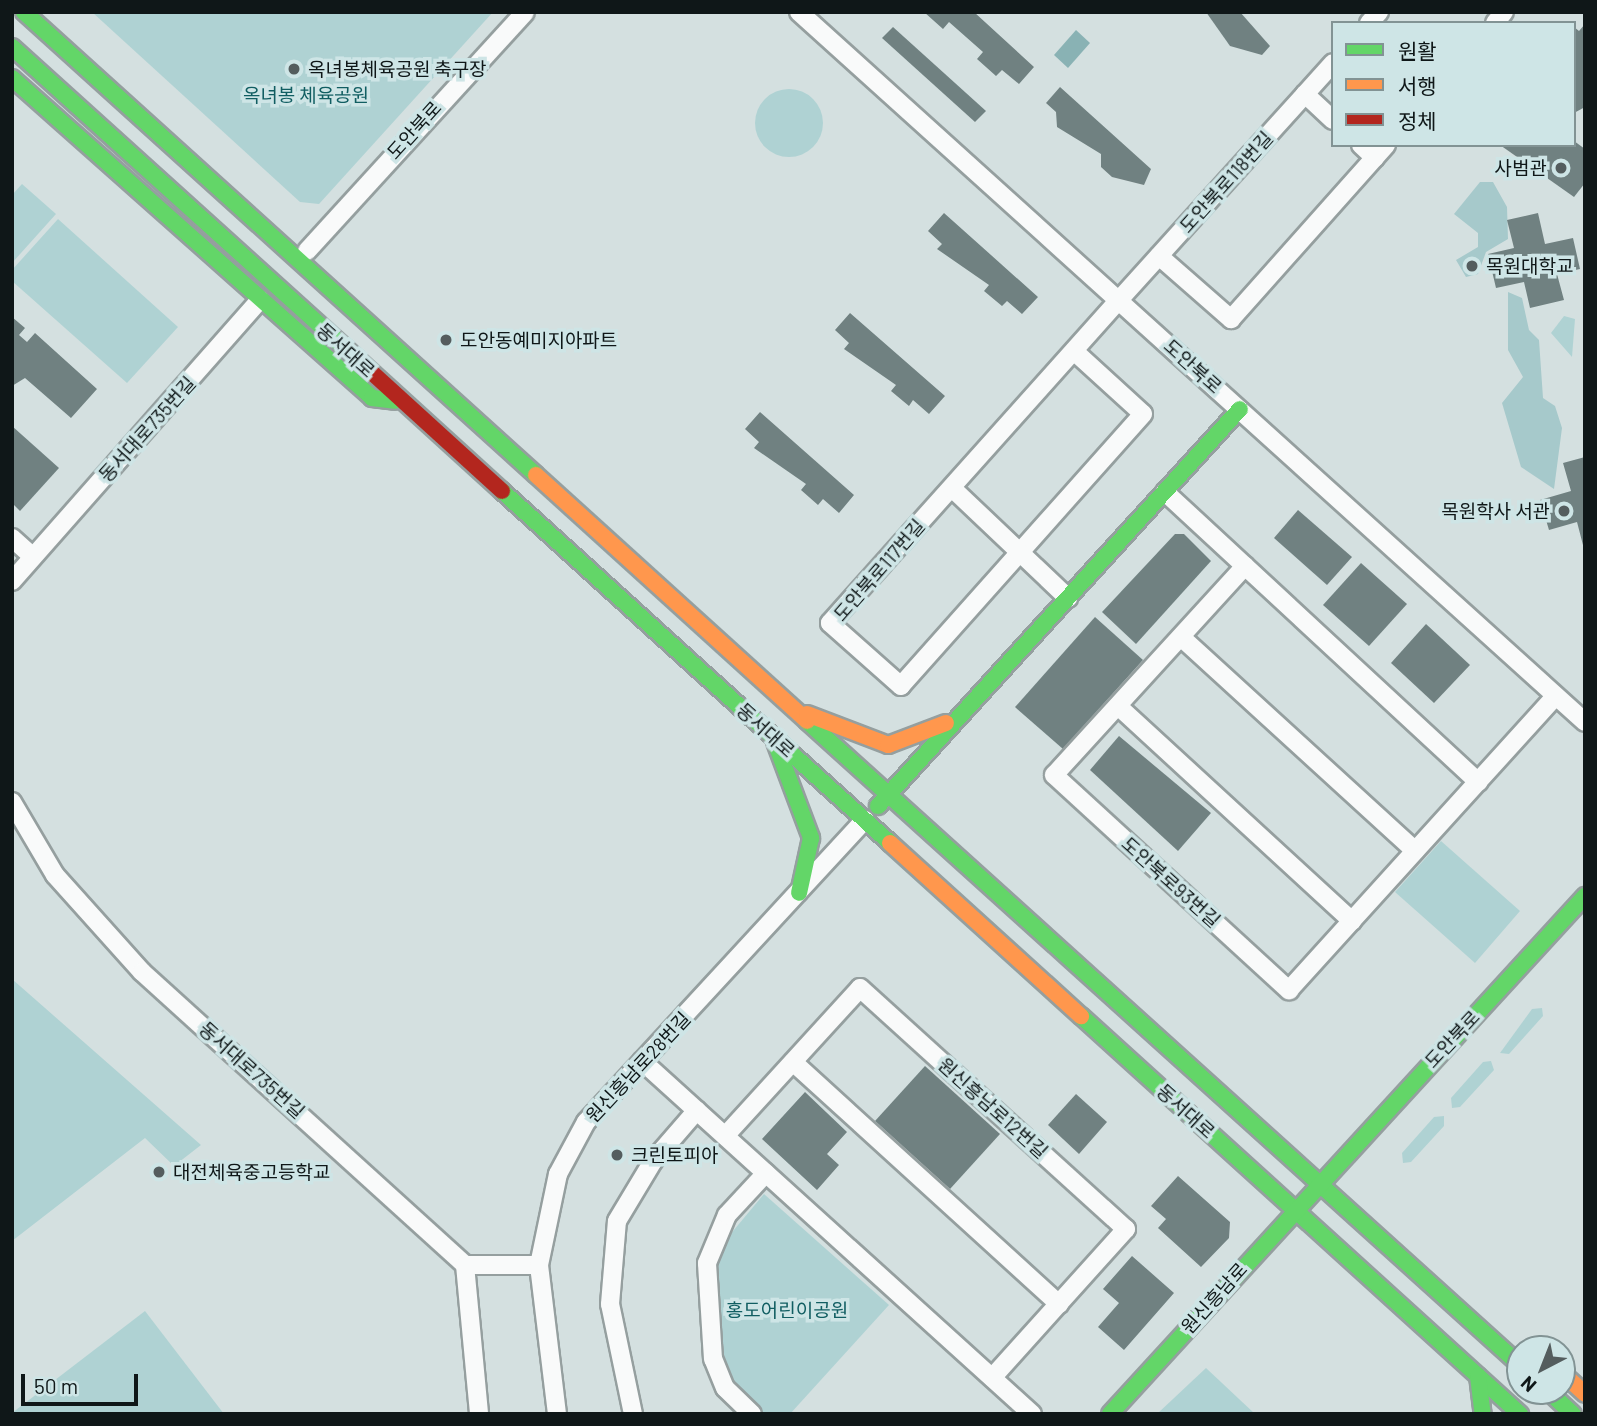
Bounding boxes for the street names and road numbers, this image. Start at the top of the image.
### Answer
street label: 도안북로 [382,96,446,164]
street label: 도안북로118번길 [1175,127,1277,237]
street label: 동서대로 [312,318,380,382]
street label: 도안북로 [1159,334,1227,398]
street label: 동서대로735번길 [94,372,200,486]
street label: 도안북로117번길 [829,515,929,625]
street label: 동서대로 [732,698,800,762]
street label: 도안북로93번길 [1117,832,1225,932]
street label: 도안북로 [1420,1006,1484,1072]
street label: 원신흥남로28번길 [581,1007,695,1127]
street label: 동서대로735번길 [195,1017,309,1123]
street label: 원신흥남로12번길 [934,1053,1052,1163]
street label: 동서대로 [1152,1079,1220,1143]
street label: 원신흥남로 [1176,1258,1252,1338]

